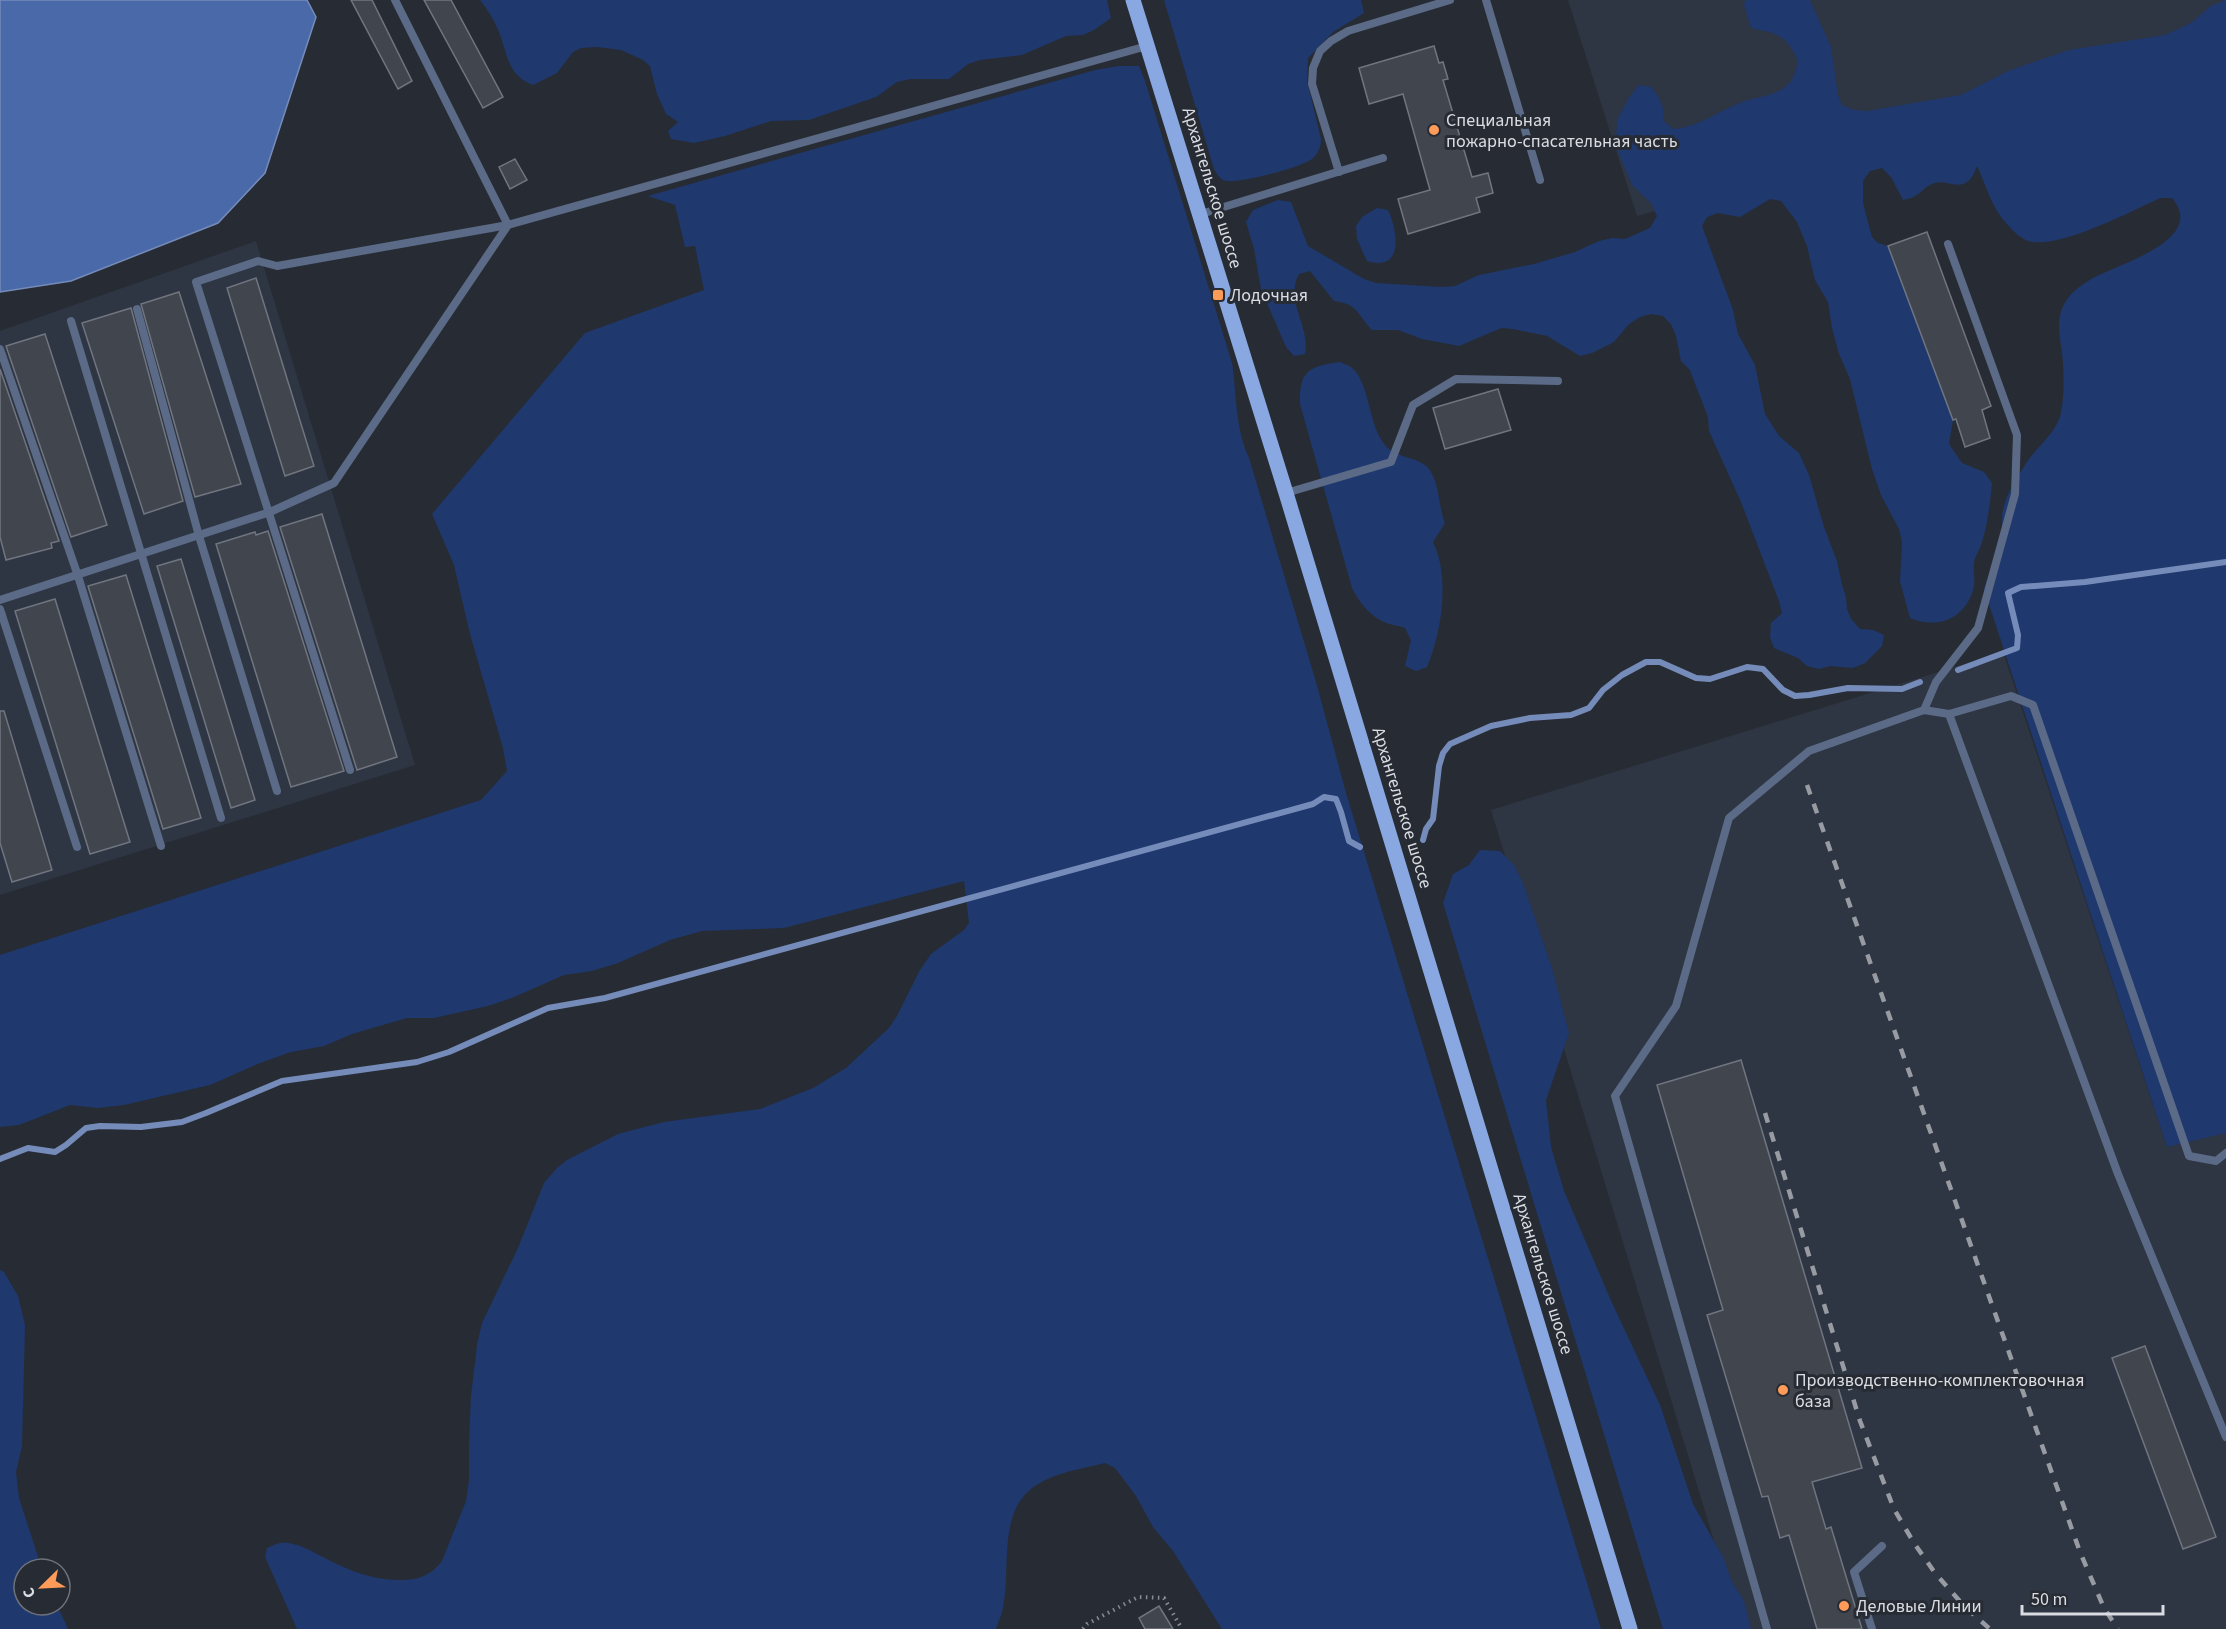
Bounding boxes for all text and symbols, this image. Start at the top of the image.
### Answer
street label: Архангельское шоссе [1176,104,1248,272]
place label: Специальная пожарно-спасательная часть [1446,108,1678,154]
marker: Специальная пожарно-спасательная часть [1427,123,1441,137]
place label: Лодочная [1230,283,1308,308]
marker: Лодочная [1211,288,1225,302]
street label: Архангельское шоссе [1366,724,1438,892]
street label: Архангельское шоссе [1507,1190,1579,1358]
place label: Производственно-комплектовочная база [1795,1368,2084,1414]
marker: Производственно-комплектовочная база [1776,1383,1790,1397]
north arrow [12,1557,72,1617]
scale bar [2022,1578,2163,1616]
text: С [17,1584,41,1601]
text: 50 m [2031,1587,2067,1612]
place label: Деловые Линии [1856,1594,1982,1619]
marker: Деловые Линии [1837,1599,1851,1613]

